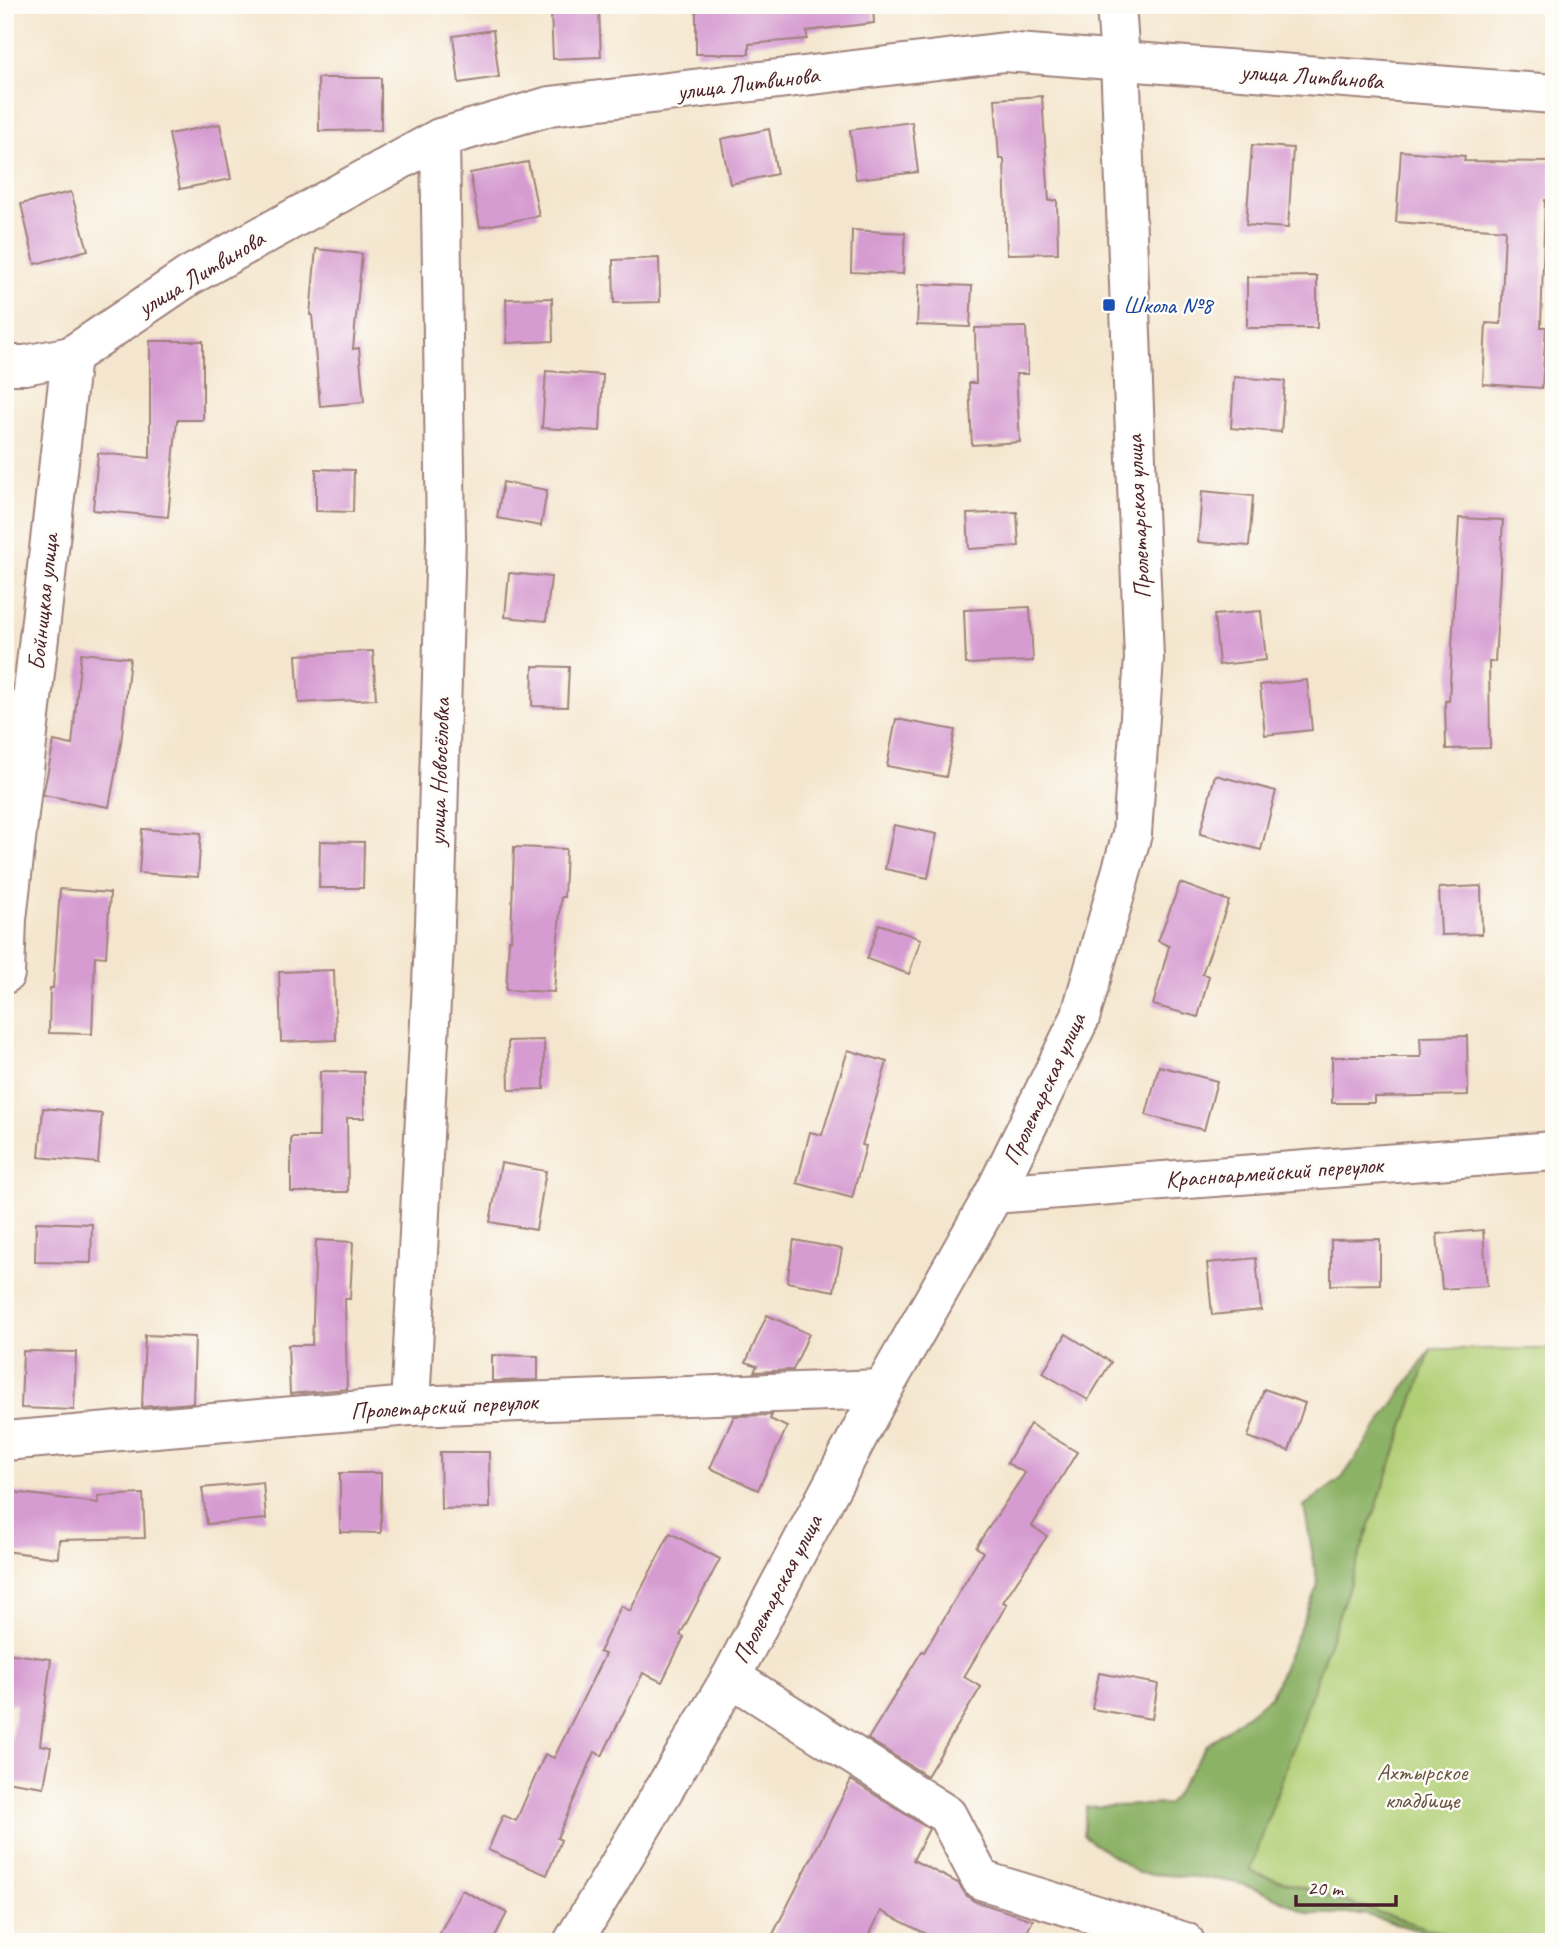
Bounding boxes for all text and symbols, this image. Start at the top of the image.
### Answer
street label: улица Литвинова [1238,56,1386,96]
street label: улица Литвинова [673,59,822,107]
street label: улица Литвинова [130,223,271,324]
place label: Школа №8 [1123,290,1215,320]
marker: Школа №8 [1101,297,1117,313]
street label: Пролетарская улица [1119,433,1157,600]
street label: Бойницкая улица [21,530,65,672]
street label: улица Новосёловка [421,696,457,849]
street label: Пролетарская улица [996,1007,1093,1170]
street label: Красноармейский переулок [1164,1149,1386,1195]
street label: Пролетарский переулок [350,1386,540,1426]
street label: Пролетарская улица [725,1508,829,1669]
park label: Ахтырское кладбище [1377,1757,1469,1815]
scale bar [1296,1863,1396,1907]
text: 20 m [1307,1875,1345,1901]

